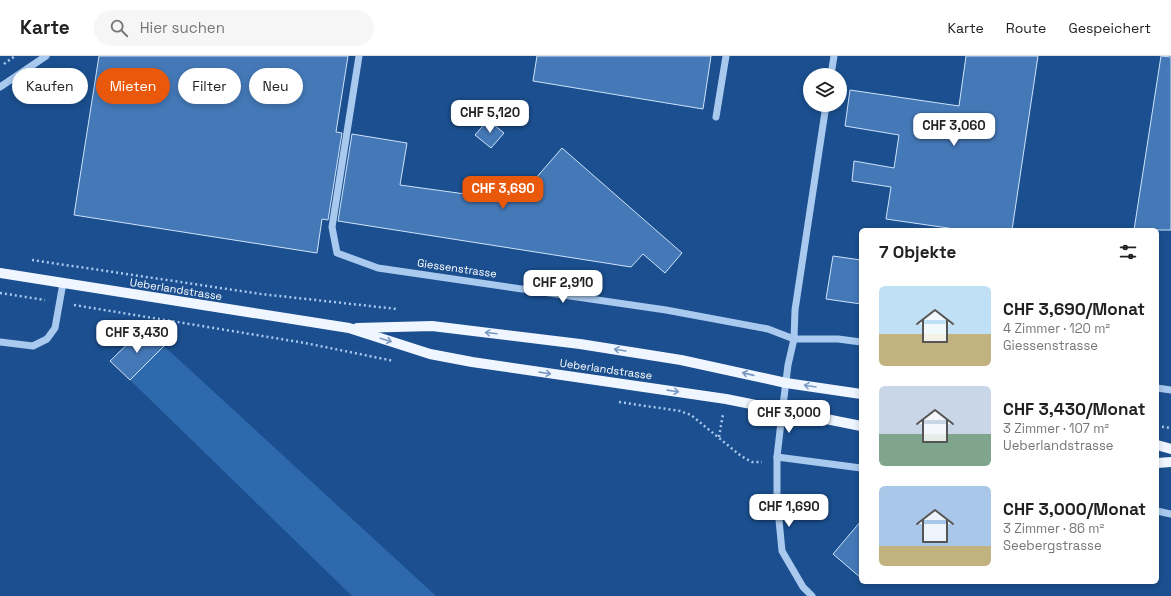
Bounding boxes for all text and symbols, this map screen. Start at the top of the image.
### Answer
search box [94,10,374,46]
text: Karte [20,15,70,40]
icon: search [108,17,130,39]
text: Hier suchen [140,18,225,37]
text: Karte [948,19,984,37]
text: Route [1006,19,1046,37]
text: Gespeichert [1068,19,1151,37]
chip: Kaufen [12,68,88,104]
chip: Mieten [96,68,170,104]
chip: Filter [178,68,241,104]
chip: Neu [249,68,303,104]
map controls [803,68,847,112]
button: layers [803,68,847,112]
pin: CHF 5,120 [444,100,536,134]
text: CHF 5,120 [460,104,520,121]
pin: CHF 3,060 [908,113,1000,147]
text: CHF 3,060 [922,117,986,134]
pin: CHF 3,690 [457,176,549,210]
text: CHF 3,690 [471,180,535,197]
text: 7 Objekte [879,241,956,263]
icon: filters [1117,241,1139,263]
street label: Giessenstrasse [416,255,498,281]
pin: CHF 2,910 [517,270,609,304]
text: CHF 2,910 [533,274,594,291]
street label: Ueberlandstrasse [129,275,223,303]
text: CHF 3,690/Monat [1003,298,1145,320]
icon: home [911,302,959,350]
pin: CHF 3,430 [91,320,183,354]
text: 4 Zimmer · 120 m² [1003,320,1110,337]
text: CHF 3,430 [105,324,169,341]
one-way arrow [485,329,498,337]
one-way arrow [380,337,393,344]
text: Giessenstrasse [1003,337,1098,354]
one-way arrow [614,346,627,354]
street label: Ueberlandstrasse [559,356,653,382]
one-way arrow [538,369,551,377]
one-way arrow [742,369,755,377]
one-way arrow [804,382,817,390]
one-way arrow [667,387,680,395]
text: CHF 3,430/Monat [1003,398,1145,420]
pin: CHF 3,000 [743,400,835,434]
icon: home [911,402,959,450]
text: CHF 3,000 [757,404,821,421]
text: 3 Zimmer · 107 m² [1003,420,1109,437]
text: Ueberlandstrasse [1003,437,1114,454]
pin: CHF 1,690 [743,494,835,528]
text: CHF 1,690 [758,498,820,515]
text: CHF 3,000/Monat [1003,498,1146,520]
icon: home [911,502,959,550]
text: 3 Zimmer · 86 m² [1003,520,1104,537]
text: Seebergstrasse [1003,537,1102,554]

